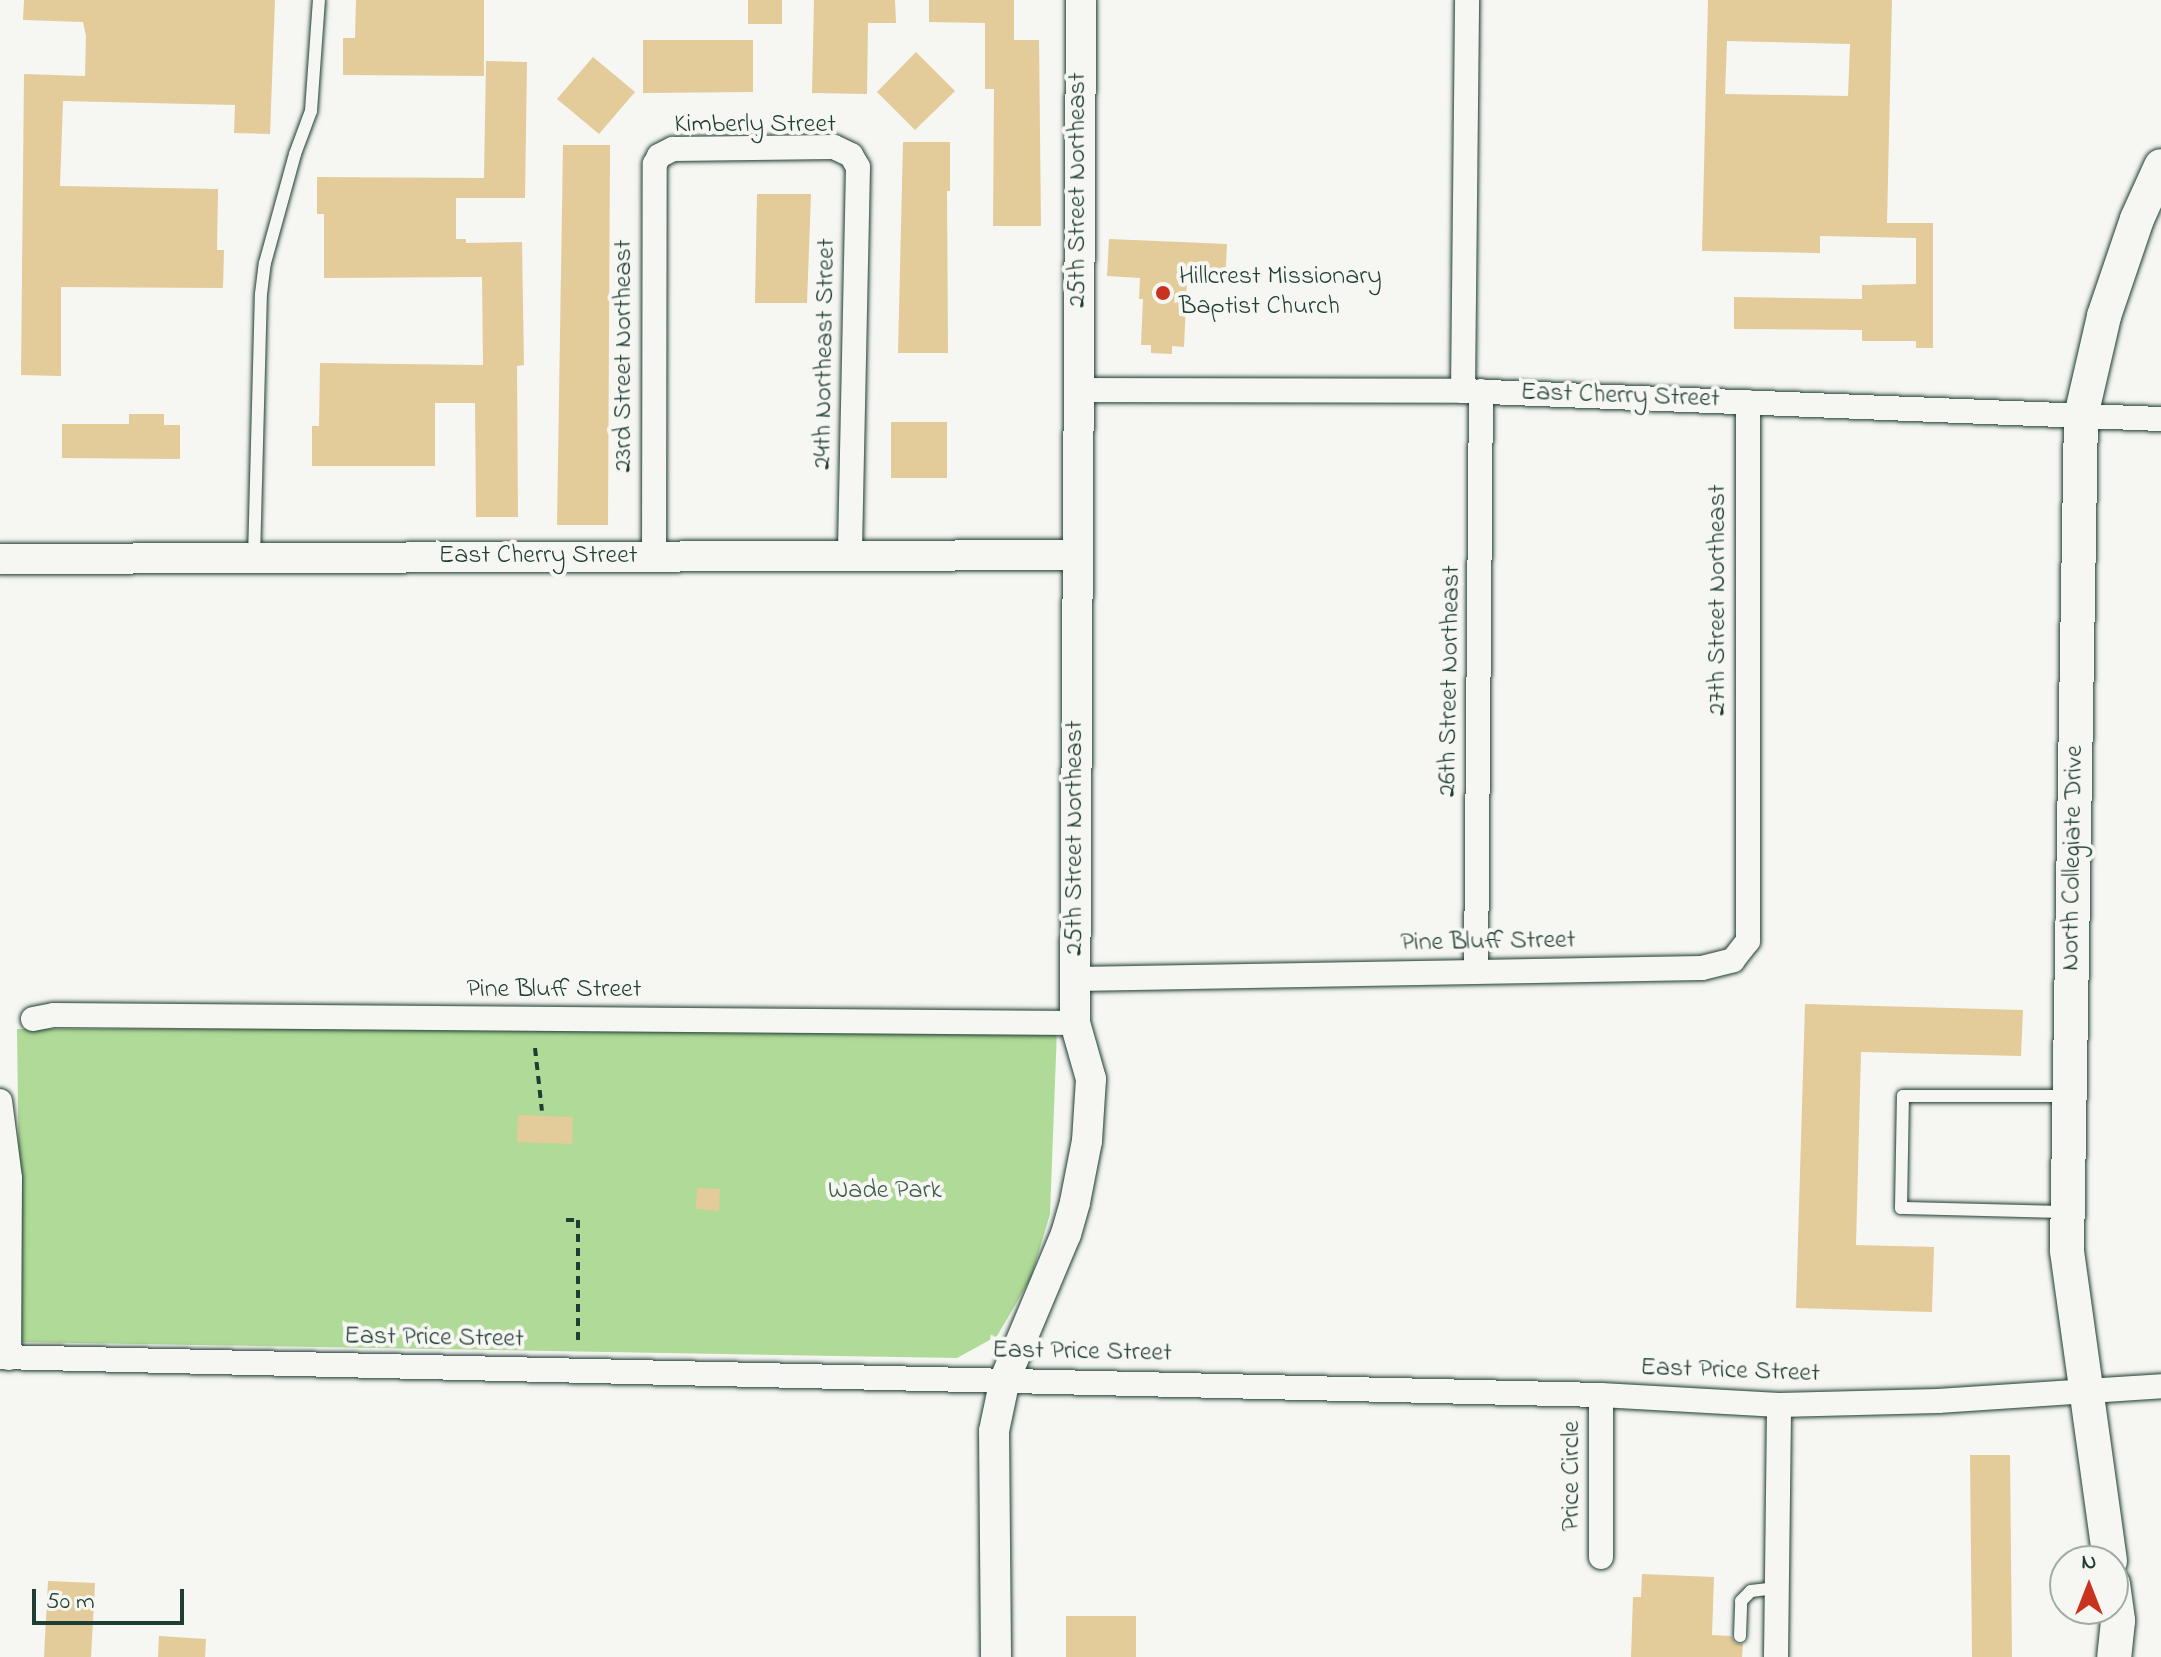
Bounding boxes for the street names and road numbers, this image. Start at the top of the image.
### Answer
street label: 25th Street Northeast [1063,72,1095,308]
street label: Kimberly Street [674,110,836,142]
street label: 24th Northeast Street [808,238,844,470]
street label: 23rd Street Northeast [609,240,641,472]
street label: East Cherry Street [1520,378,1720,416]
street label: 27th Street Northeast [1703,484,1735,716]
street label: East Cherry Street [438,541,638,573]
street label: 26th Street Northeast [1433,565,1469,797]
street label: 25th Street Northeast [1060,720,1092,956]
street label: North Collegiate Drive [2056,745,2092,971]
street label: Pine Bluff Street [1400,926,1576,960]
street label: Pine Bluff Street [467,975,641,1007]
street label: East Price Street [344,1322,524,1356]
street label: East Price Street [992,1336,1172,1370]
street label: East Price Street [1640,1353,1820,1391]
street label: Price Circle [1557,1421,1589,1531]

